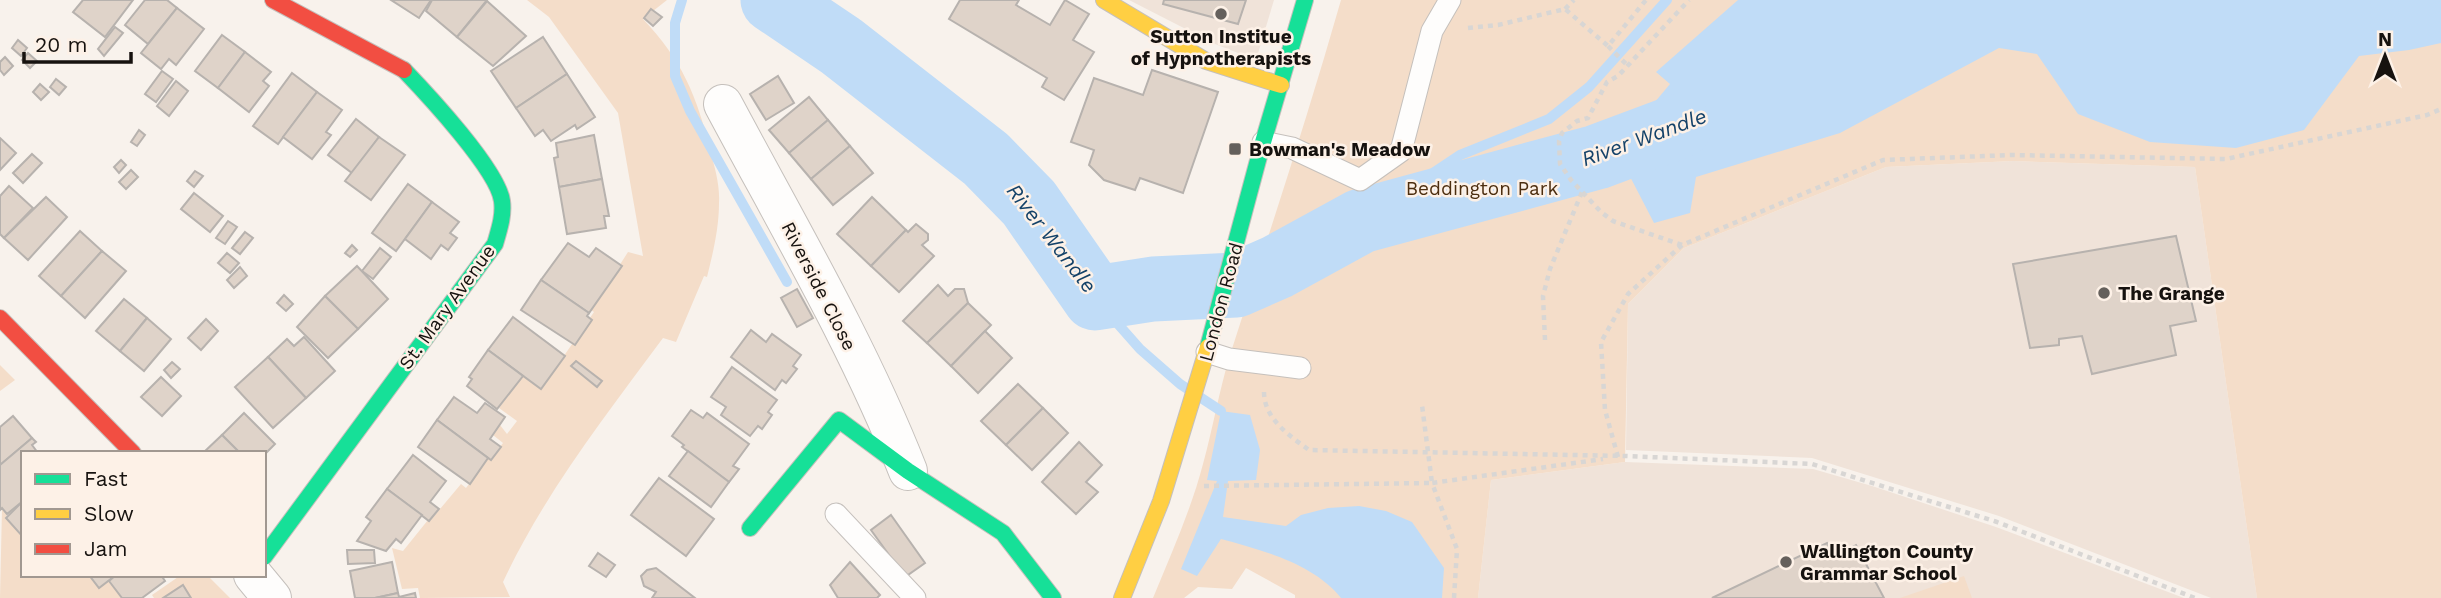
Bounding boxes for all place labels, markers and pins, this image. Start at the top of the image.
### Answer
marker: Sutton Institue of Hypnotherapists [1213,6,1229,22]
place label: Sutton Institue of Hypnotherapists [1131,25,1311,70]
place label: Bowman's Meadow [1249,138,1430,161]
marker: Bowman's Meadow [1227,141,1243,157]
place label: The Grange [2118,282,2225,305]
marker: The Grange [2096,285,2112,301]
place label: Wallington County Grammar School [1800,540,1974,585]
marker: Wallington County Grammar School [1778,554,1794,570]

